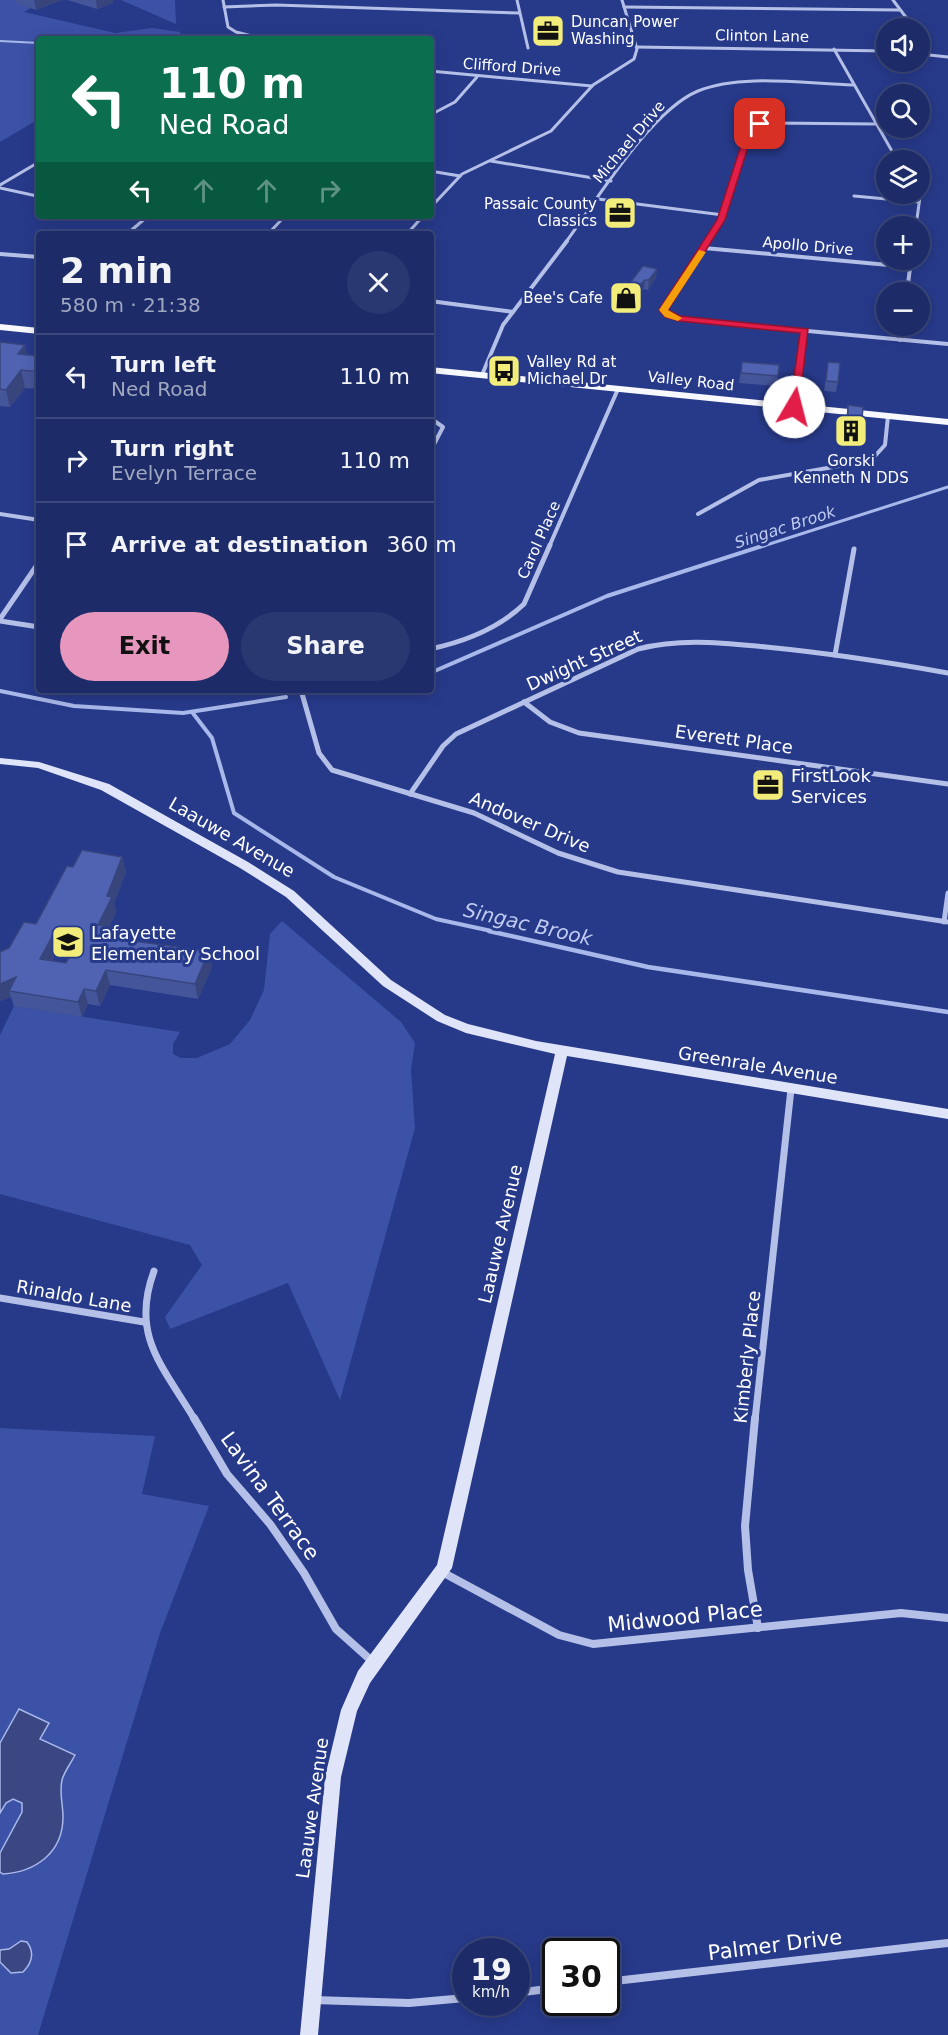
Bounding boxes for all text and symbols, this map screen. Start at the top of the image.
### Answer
office icon: Duncan Power Washing [530,13,566,49]
place label: Duncan Power Washing [571,13,679,48]
map controls [876,18,930,336]
button: sound [876,18,930,72]
street label: Clinton Lane [715,26,809,46]
street label: Clifford Drive [462,55,562,79]
text: 110 m [159,59,305,108]
icon: left [60,60,138,138]
button: search [876,84,930,138]
street label: Michael Drive [589,97,669,187]
pin [734,98,785,149]
icon: arrive [743,107,776,140]
text: Ned Road [159,109,289,140]
button: layers [876,150,930,204]
icon: left [124,174,157,207]
icon: ahead [187,174,220,207]
icon: ahead [250,174,283,207]
icon: right [313,174,346,207]
place label: Passaic County Classics [484,195,597,230]
office icon: Passaic County Classics [602,195,638,231]
button: + [876,216,930,270]
street label: Apollo Drive [762,233,854,259]
text: 2 min [60,250,173,291]
button: close [347,251,410,314]
shop icon: Bee's Cafe [608,280,644,316]
button: − [876,282,930,336]
place label: Bee's Cafe [523,289,603,307]
text: 580 m · 21:38 [60,293,201,317]
text: Turn left [111,352,216,377]
bus stop icon: Valley Rd at Michael Dr [486,353,522,389]
place label: Valley Rd at Michael Dr [527,353,616,388]
icon: left [60,360,93,393]
text: 110 m [340,364,410,389]
street label: Valley Road [647,367,735,395]
position arrow [762,375,826,439]
text: Ned Road [111,377,208,401]
building icon: Gorski Kenneth N DDS [833,413,869,449]
text: Turn right [111,436,234,461]
icon: right [60,444,93,477]
text: 110 m [340,448,410,473]
place label: Gorski Kenneth N DDS [793,452,909,487]
text: Evelyn Terrace [111,461,257,485]
street label: Carol Place [514,498,564,582]
water label: Singac Brook [732,502,839,552]
icon: arrive [60,528,93,561]
text: Arrive at destination [111,532,368,557]
text: 360 m [386,532,457,557]
button: Exit [60,612,229,681]
button: Share [241,612,410,681]
street label: Dwight Street [523,625,645,695]
street label: Everett Place [674,720,794,758]
place label: FirstLook Services [791,765,872,807]
office icon: FirstLook Services [750,767,786,803]
street label: Andover Drive [467,787,593,857]
street label: Laauwe Avenue [165,792,299,882]
water label: Singac Brook [461,898,596,951]
place label: Lafayette Elementary School [91,922,260,964]
school or university icon: Lafayette Elementary School [50,924,86,960]
street label: Greenrale Avenue [677,1042,839,1088]
street label: Laauwe Avenue [474,1163,526,1305]
street label: Rinaldo Lane [15,1276,133,1316]
street label: Kimberly Place [730,1290,764,1424]
street label: Lavina Terrace [216,1427,324,1565]
street label: Midwood Place [606,1597,764,1637]
street label: Laauwe Avenue [292,1736,332,1880]
street label: Palmer Drive [706,1925,844,1965]
speed limit sign: 30 [542,1938,620,2016]
text: 19 [470,1952,512,1987]
text: km/h [472,1983,510,2001]

